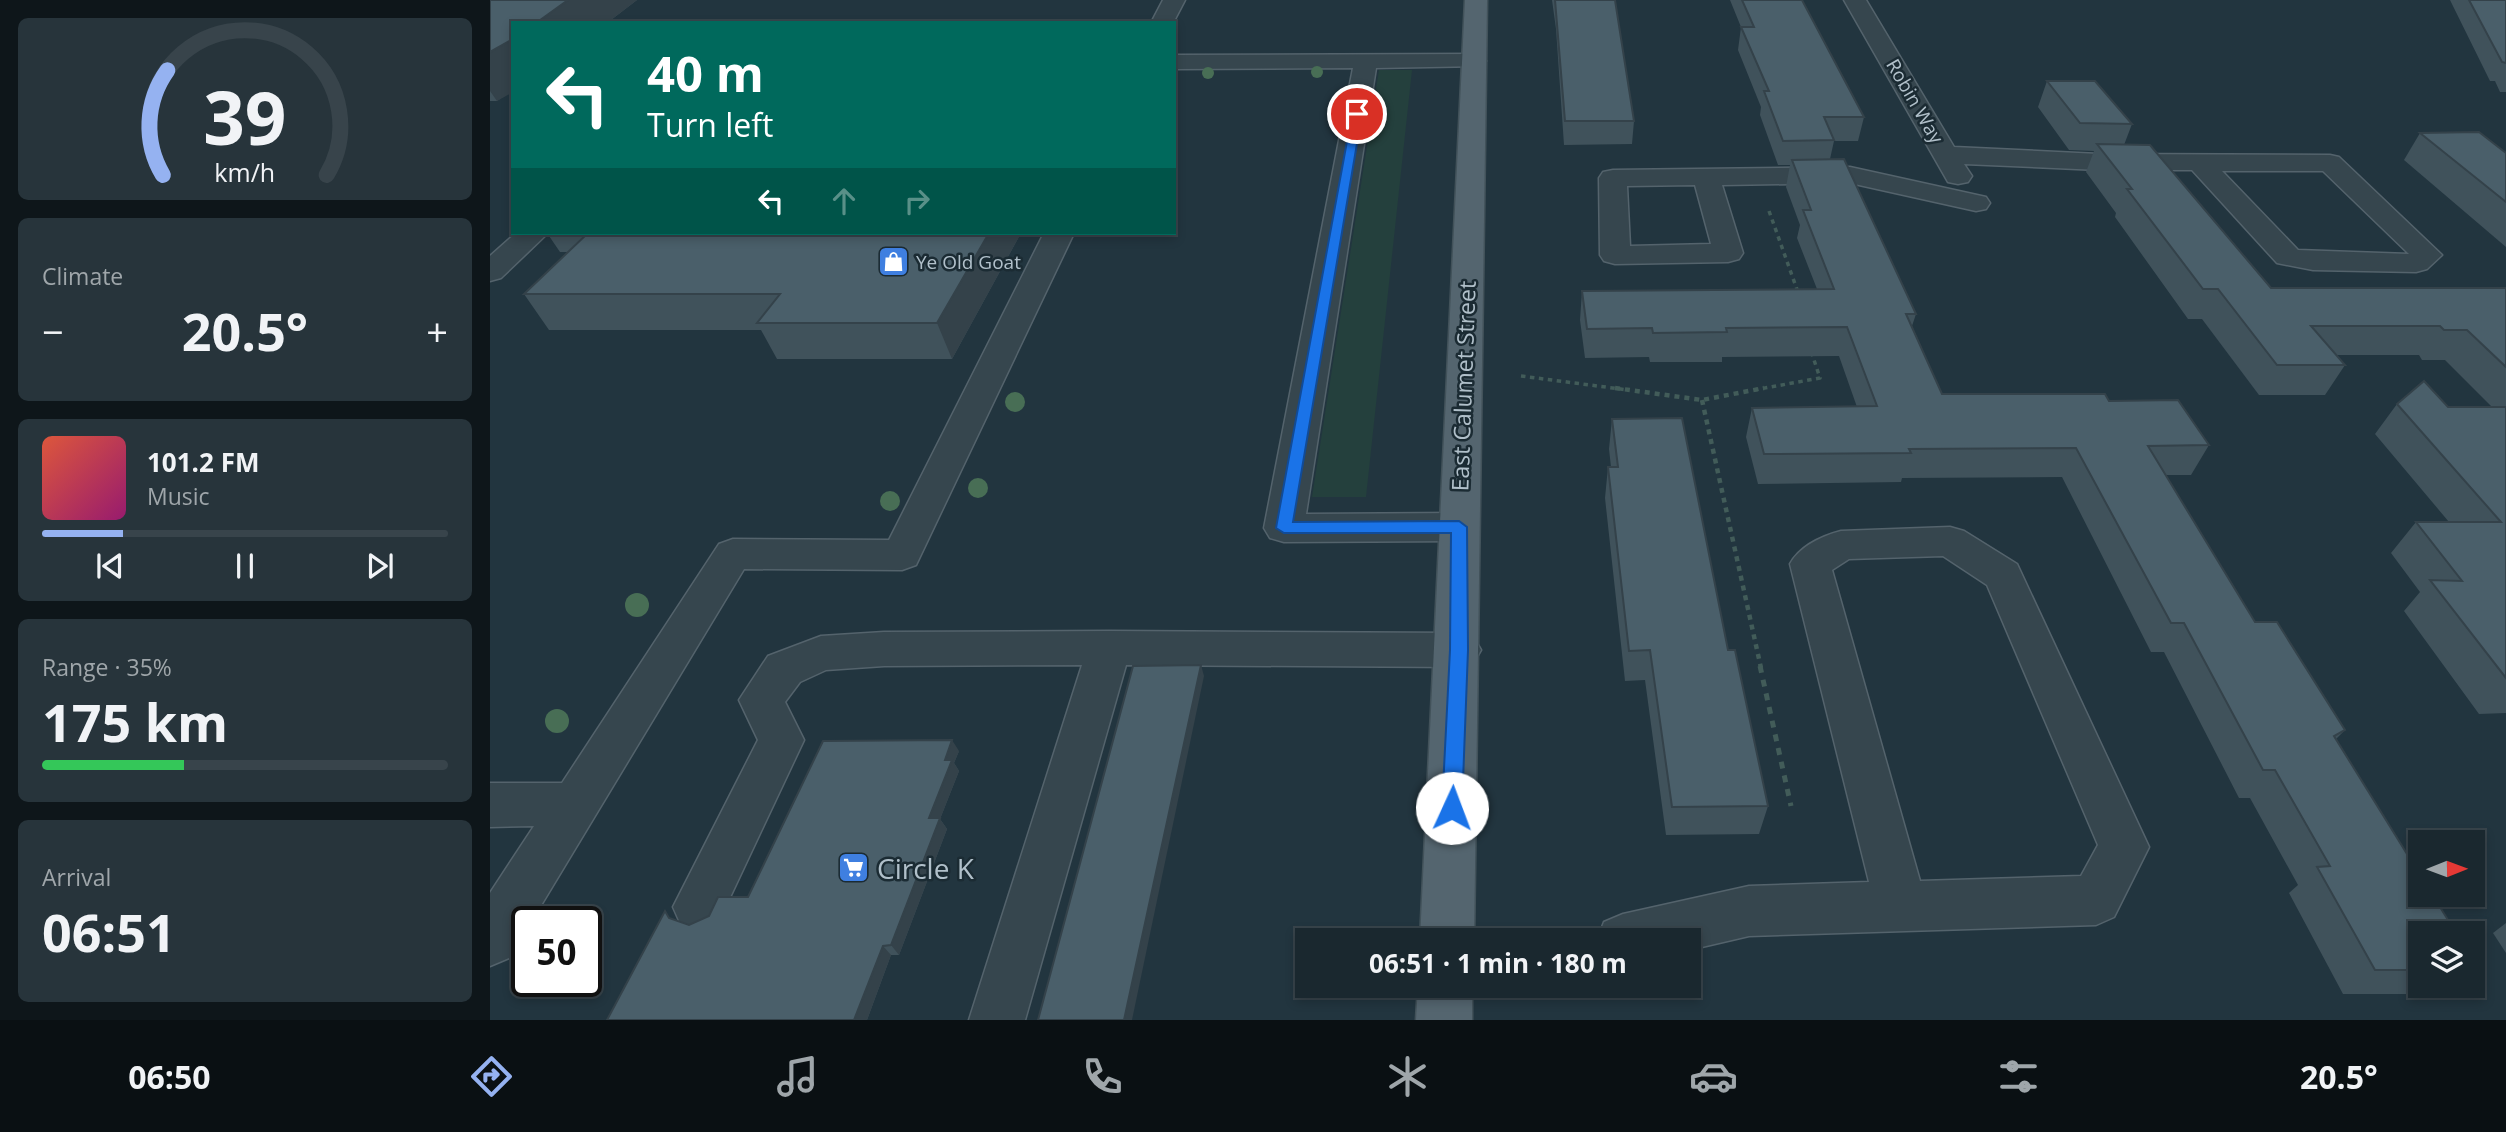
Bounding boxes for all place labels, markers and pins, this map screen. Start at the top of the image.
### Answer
pin [1327,84,1387,144]
shop icon: Ye Old Goat [876,245,910,279]
place label: Ye Old Goat [916,249,1021,275]
place label: Circle K [877,849,975,887]
supermarket icon: Circle K [837,851,871,885]

